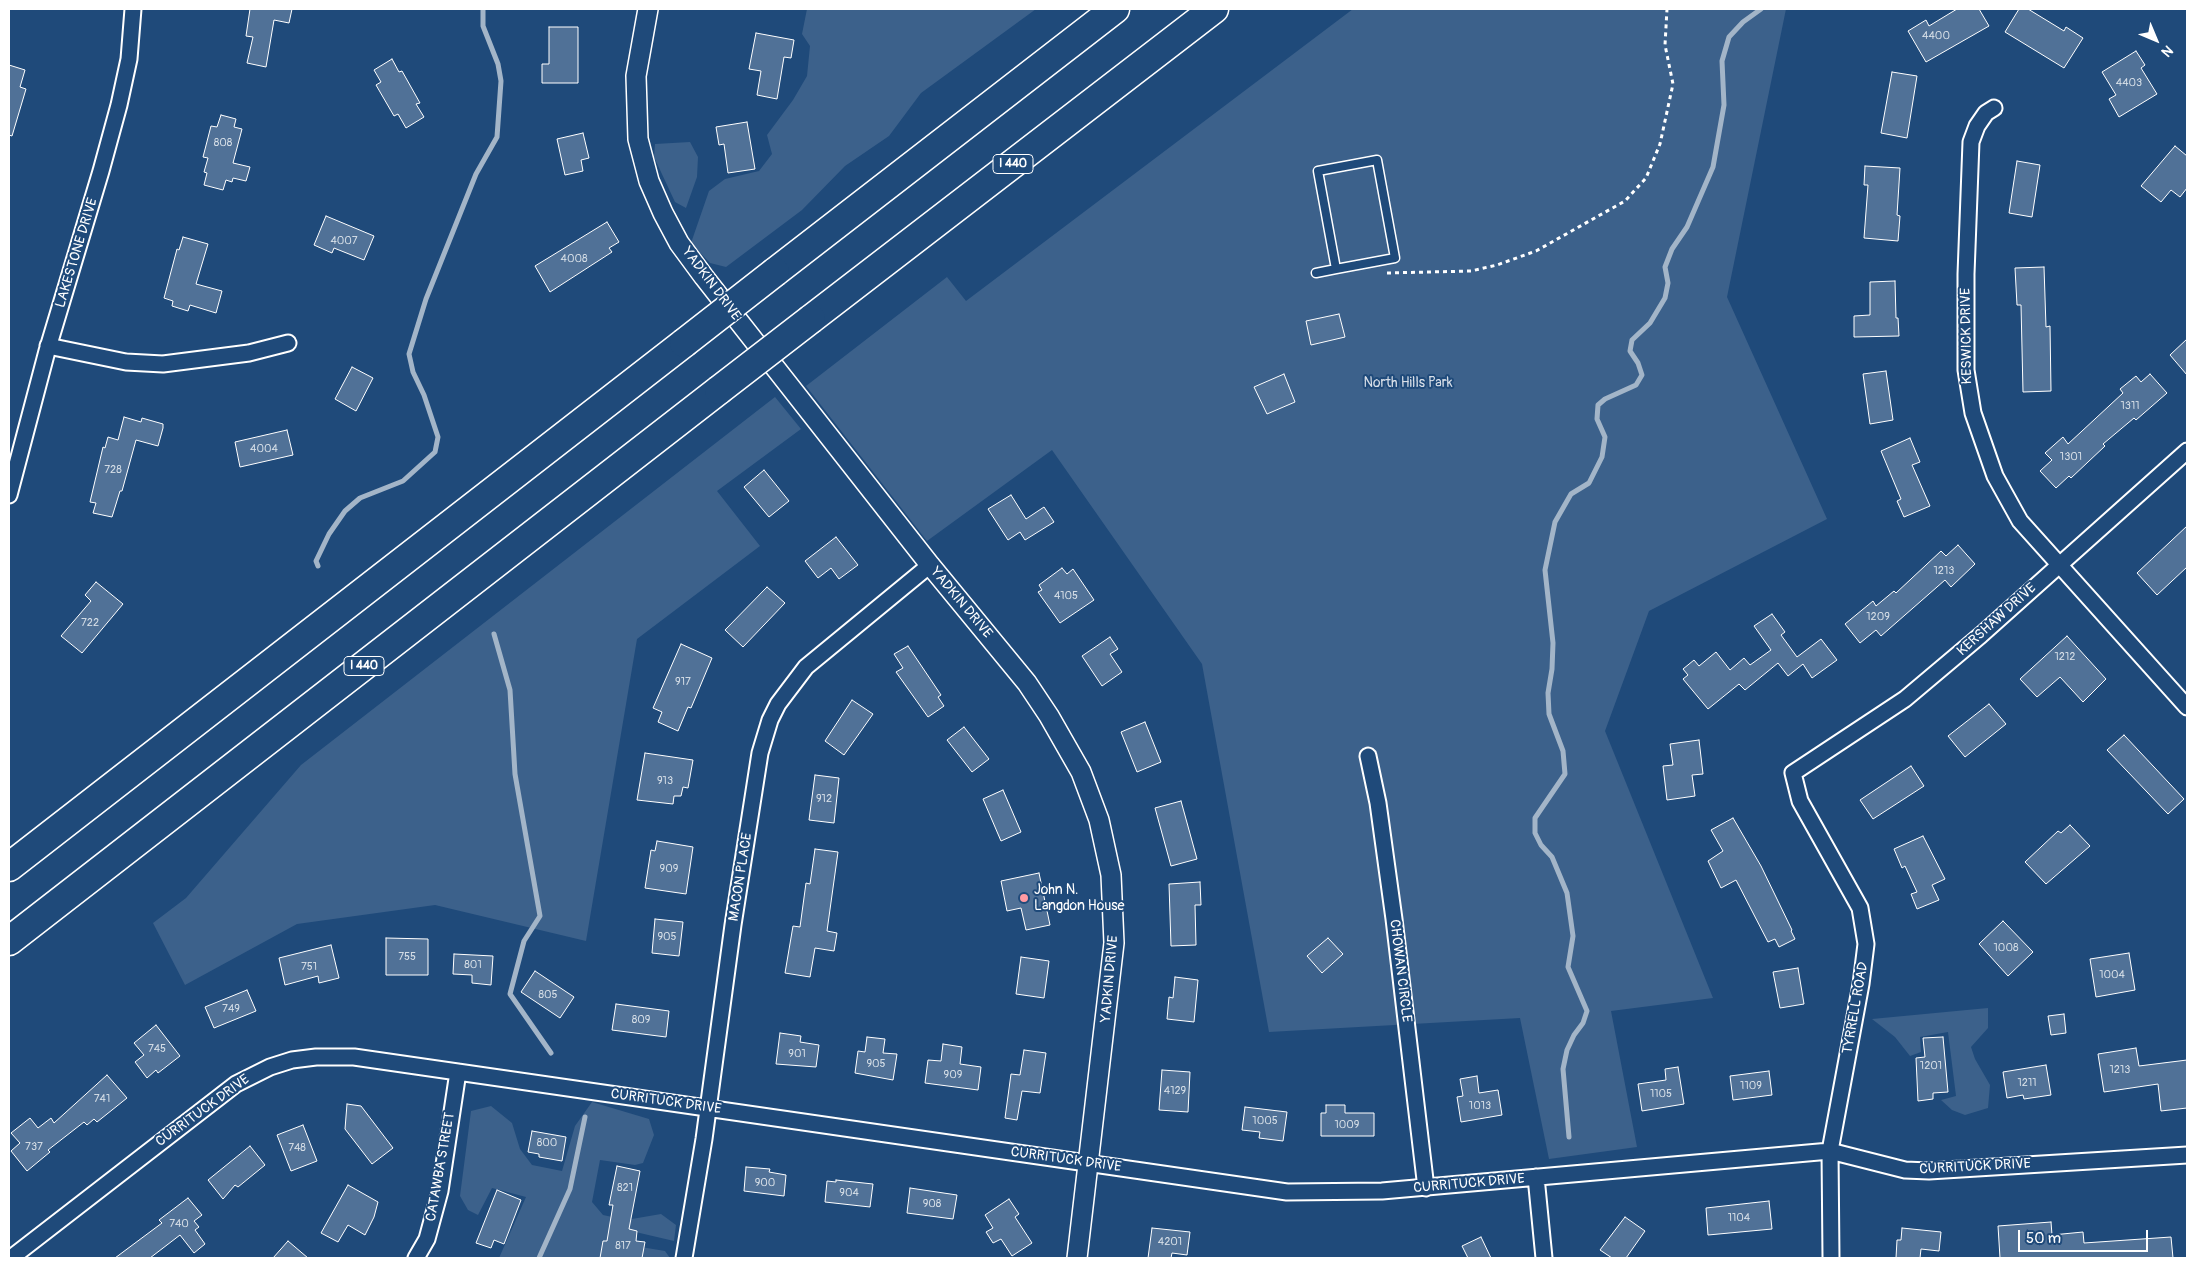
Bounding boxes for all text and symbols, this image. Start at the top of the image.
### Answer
north arrow [2131,15,2181,65]
house number: 4400 [1922,29,1950,43]
text: N [2158,42,2176,60]
house number: 4403 [2116,76,2142,90]
house number: 808 [214,136,232,150]
road number: I 440 [993,154,1033,173]
street label: LAKESTONE DRIVE [52,196,102,310]
house number: 4007 [330,234,358,248]
street label: YADKIN DRIVE [678,244,744,324]
house number: 4008 [561,252,587,266]
street label: KESWICK DRIVE [1958,288,1976,384]
park label: North Hills Park [1363,375,1453,391]
house number: 1311 [2120,399,2140,413]
house number: 4004 [250,442,278,456]
house number: 1301 [2060,450,2082,464]
house number: 728 [104,463,122,477]
street label: YADKIN DRIVE [926,564,996,642]
house number: 1213 [1934,564,1954,578]
street label: KERSHAW DRIVE [1954,580,2040,660]
house number: 4105 [1054,589,1078,603]
house number: 1209 [1866,610,1890,624]
house number: 722 [81,616,99,630]
house number: 1212 [2055,650,2075,664]
road number: I 440 [344,656,384,676]
house number: 917 [675,675,691,689]
house number: 913 [657,774,673,788]
house number: 912 [816,792,832,806]
street label: MACON PLACE [726,832,756,922]
house number: 909 [660,862,678,876]
place label: John N. Langdon House [1034,882,1124,914]
marker: John N. Langdon House [1018,892,1030,904]
street label: CHOWAN CIRCLE [1385,919,1415,1023]
house number: 905 [657,930,677,944]
street label: YADKIN DRIVE [1098,935,1122,1023]
house number: 1008 [1994,941,2018,955]
house number: 755 [398,950,416,964]
house number: 801 [464,958,482,972]
house number: 751 [301,960,317,974]
street label: TYRRELL ROAD [1840,961,1872,1055]
house number: 1004 [2099,968,2125,982]
house number: 805 [538,988,558,1002]
house number: 749 [222,1002,240,1016]
house number: 809 [632,1013,650,1027]
house number: 745 [148,1042,166,1056]
house number: 901 [788,1047,806,1061]
house number: 905 [866,1057,886,1071]
house number: 1201 [1920,1059,1942,1073]
house number: 1213 [2110,1063,2130,1077]
house number: 909 [944,1068,962,1082]
street label: CURRITUCK DRIVE [153,1071,253,1151]
house number: 1211 [2017,1076,2037,1090]
house number: 1109 [1740,1079,1762,1093]
house number: 4129 [1164,1084,1186,1098]
street label: CURRITUCK DRIVE [610,1086,722,1118]
house number: 1105 [1650,1087,1672,1101]
house number: 741 [94,1092,110,1106]
house number: 1013 [1469,1099,1491,1113]
street label: CATAWBA STREET [423,1111,459,1223]
house number: 1005 [1252,1114,1278,1128]
house number: 1009 [1335,1118,1359,1132]
house number: 800 [537,1136,557,1150]
house number: 737 [25,1140,43,1154]
house number: 748 [288,1141,306,1155]
street label: CURRITUCK DRIVE [1010,1144,1122,1176]
street label: CURRITUCK DRIVE [1919,1156,2031,1178]
street label: CURRITUCK DRIVE [1413,1171,1525,1197]
house number: 900 [755,1176,775,1190]
house number: 821 [617,1181,633,1195]
house number: 904 [839,1186,859,1200]
house number: 908 [923,1197,941,1211]
house number: 1104 [1728,1211,1750,1225]
house number: 740 [169,1217,189,1231]
scale bar [2021,1220,2151,1252]
text: 50 m [2026,1229,2061,1248]
house number: 4201 [1158,1235,1182,1249]
house number: 817 [615,1239,631,1253]

